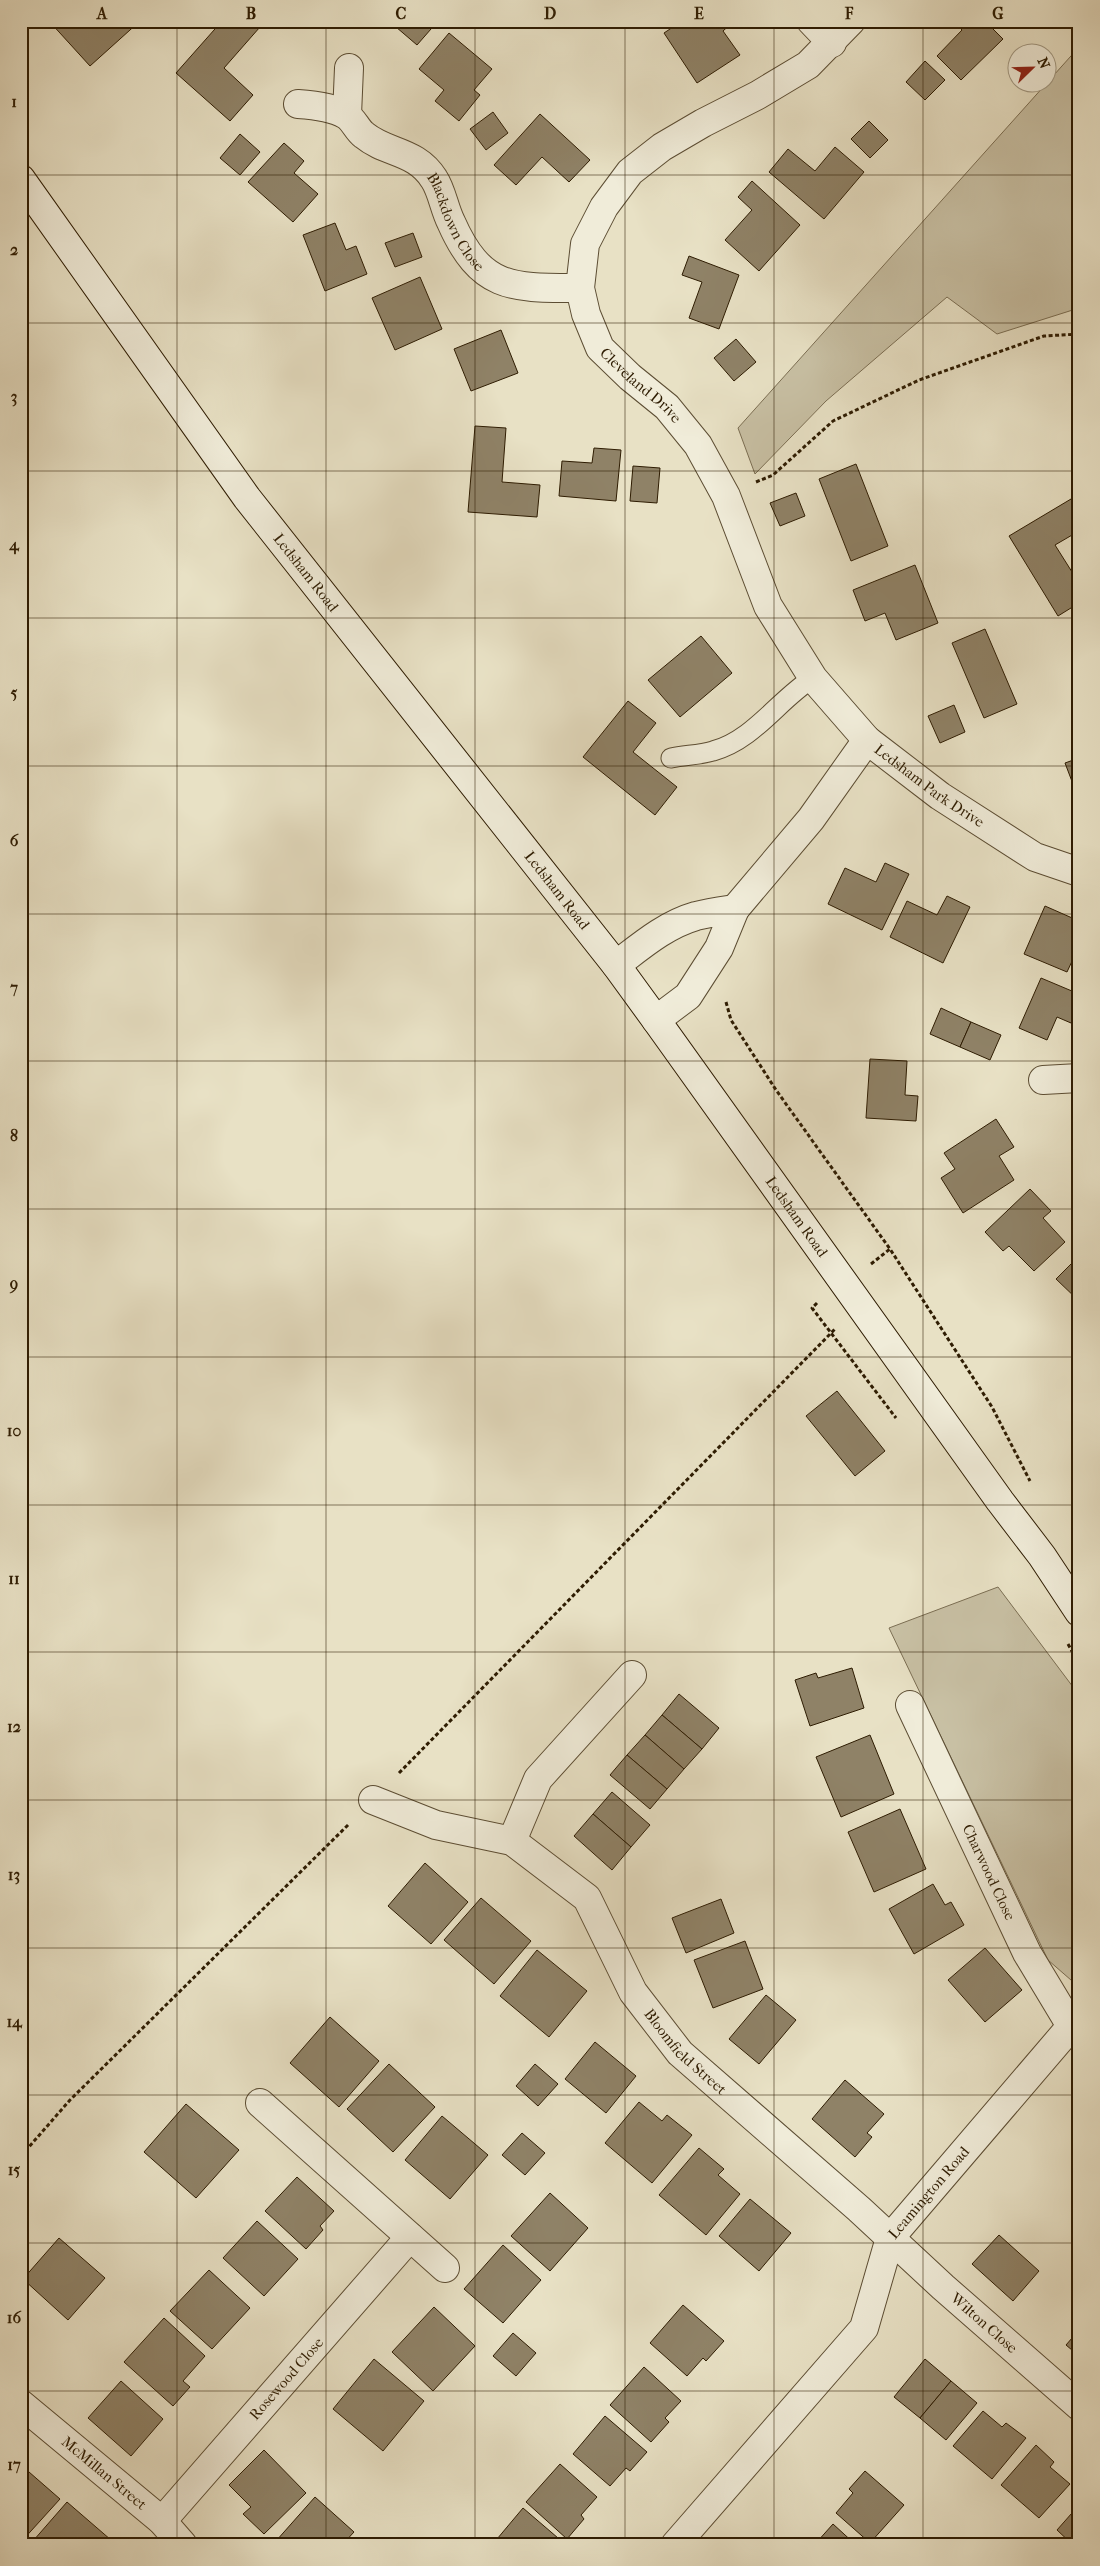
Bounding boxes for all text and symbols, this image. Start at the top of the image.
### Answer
text: A [96,4,108,23]
text: B [246,4,256,23]
text: C [396,4,407,23]
text: D [544,4,556,23]
text: E [694,4,704,23]
text: F [844,4,854,23]
text: G [992,4,1004,23]
north arrow [1008,42,1058,92]
text: N [1034,55,1054,72]
text: 1 [11,92,17,111]
street label: Blackdown Close [423,169,488,275]
text: 2 [10,240,18,259]
street label: Cleveland Drive [596,344,686,427]
text: 3 [11,387,17,407]
street label: Ledsham Road [270,530,343,616]
text: 4 [8,535,20,555]
text: 5 [11,683,18,702]
street label: Ledsham Park Drive [871,740,988,831]
text: 6 [10,831,19,850]
street label: Ledsham Road [521,848,594,934]
text: 7 [9,978,18,997]
text: 8 [10,1126,18,1145]
street label: Ledsham Road [762,1173,832,1261]
text: 9 [9,1274,18,1294]
text: 10 [7,1421,21,1440]
text: 11 [8,1569,20,1588]
text: 12 [7,1717,21,1736]
street label: Charwood Close [959,1821,1020,1924]
text: 13 [8,1865,20,1885]
street label: Bloomfield Street [640,2005,731,2099]
text: 14 [6,2012,23,2032]
street label: Leamington Road [884,2142,974,2243]
text: 15 [8,2160,20,2179]
street label: Wilton Close [946,2288,1022,2357]
text: 16 [7,2308,21,2327]
street label: Rosewood Close [246,2333,327,2423]
street label: McMillan Street [58,2432,151,2514]
text: 17 [7,2455,21,2474]

